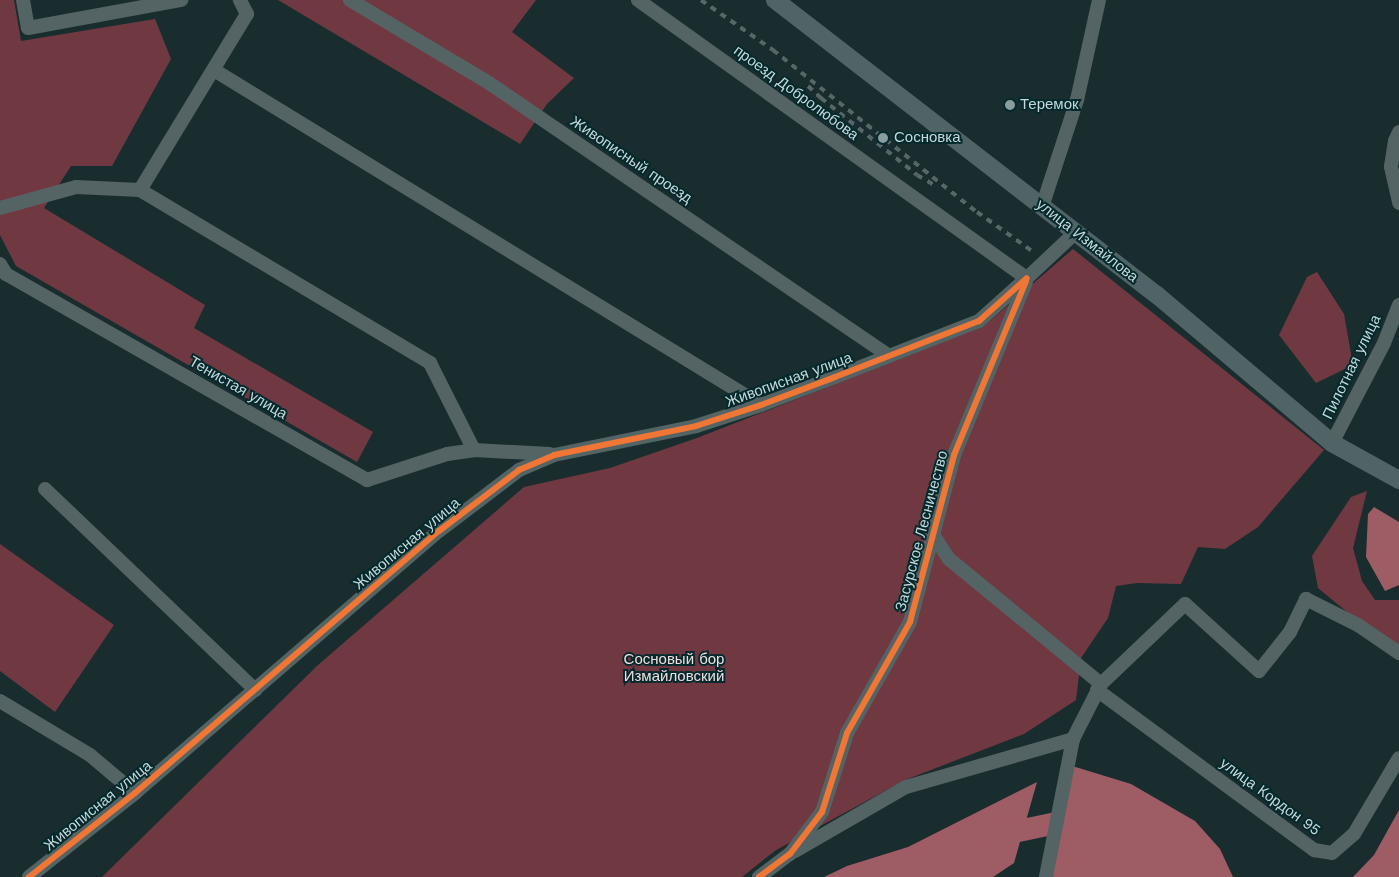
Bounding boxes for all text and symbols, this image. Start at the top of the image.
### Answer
street label: проезд Добролюбова [730,42,862,144]
place label: Теремок [1020,96,1079,114]
marker: Теремок [1004,99,1016,111]
street label: Живописный проезд [567,113,695,207]
place label: Сосновка [894,129,961,147]
marker: Сосновка [876,131,890,145]
street label: улица Измайлова [1032,196,1142,286]
street label: Пилотная улица [1319,312,1385,422]
street label: Живописная улица [723,349,855,411]
street label: Тенистая улица [186,353,290,423]
street label: Засурское Лесничество [892,449,952,613]
street label: Живописная улица [350,494,464,594]
park label: Сосновый бор Измайловский [624,650,724,685]
street label: улица Кордон 95 [1216,754,1324,840]
street label: Живописная улица [40,757,156,855]

